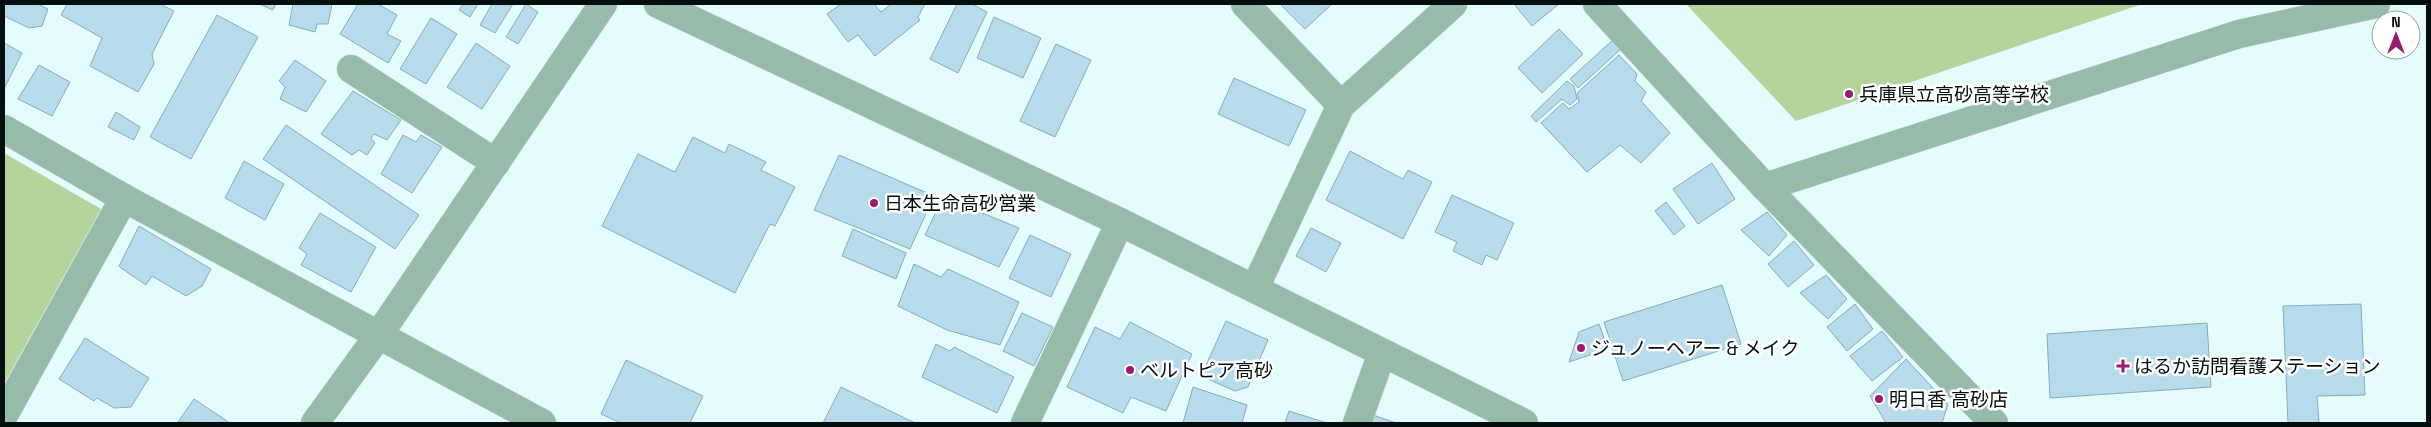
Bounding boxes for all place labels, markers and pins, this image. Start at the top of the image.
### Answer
place label: 兵庫県立高砂高等学校 [1859,82,2049,107]
marker: 兵庫県立高砂高等学校 [1843,88,1855,100]
place label: 日本生命高砂営業 [884,191,1036,216]
marker: 日本生命高砂営業 [868,197,880,209]
place label: ジュノーヘアー & メイク [1591,336,1799,361]
marker: ジュノーヘアー & メイク [1575,342,1587,354]
place label: はるか訪問看護ステーション [2134,354,2381,379]
place label: ベルトピア高砂 [1140,358,1273,383]
marker: はるか訪問看護ステーション [2116,359,2130,373]
marker: ベルトピア高砂 [1124,364,1136,376]
place label: 明日香 高砂店 [1889,387,2008,412]
marker: 明日香 高砂店 [1873,393,1885,405]

